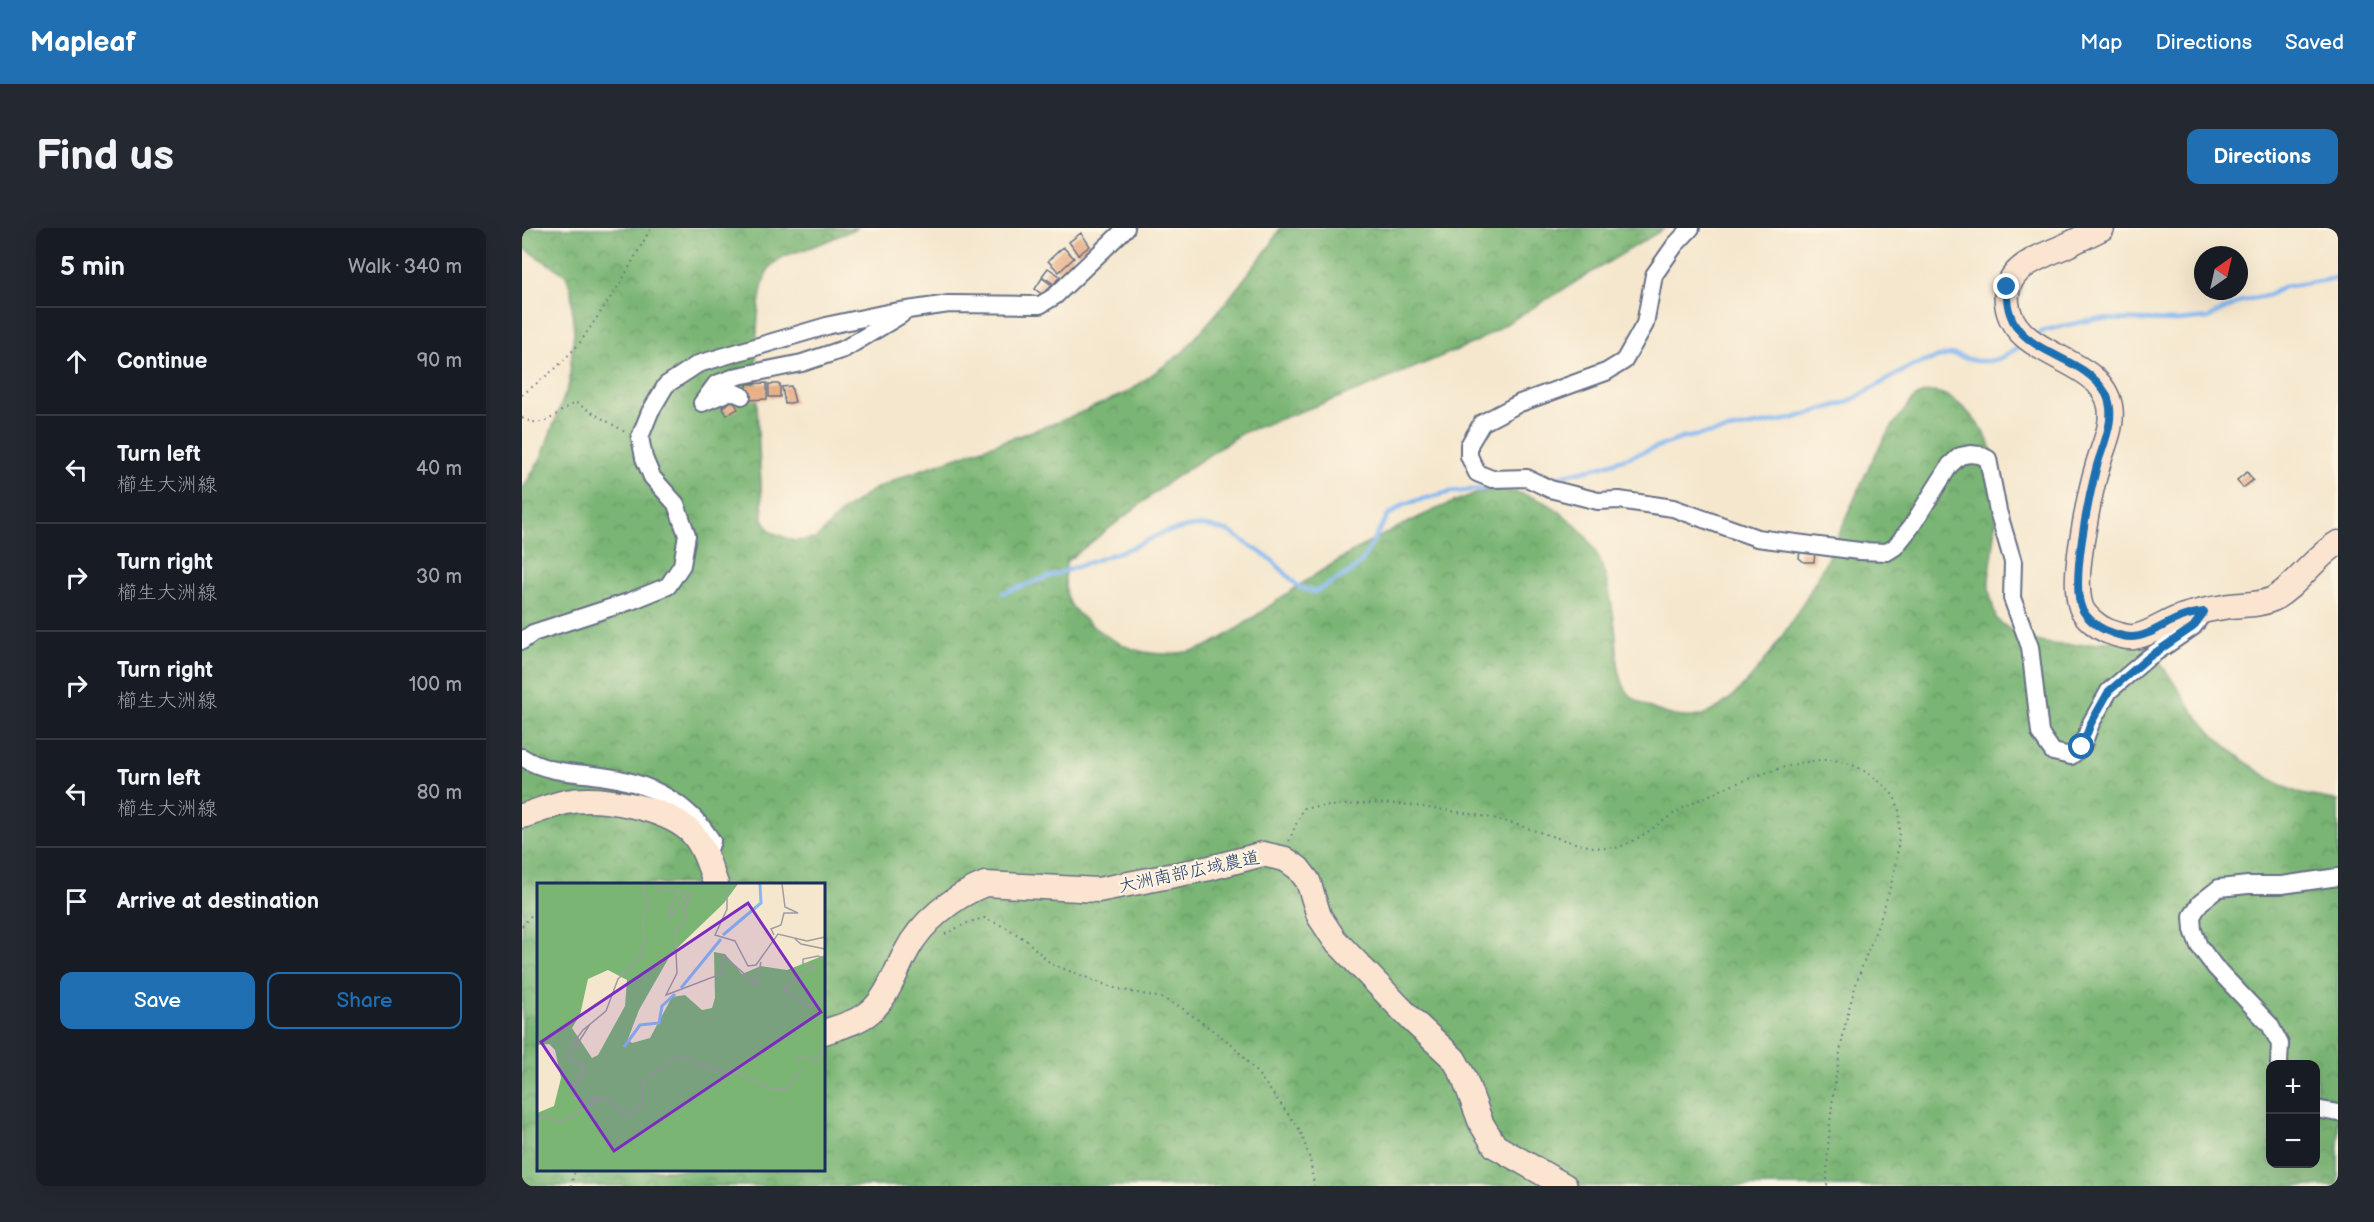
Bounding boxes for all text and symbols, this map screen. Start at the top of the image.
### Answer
text: Mapleaf [30,26,136,59]
text: Map [2080,30,2123,55]
text: Directions [2156,30,2252,55]
text: Saved [2285,30,2344,55]
button: Directions [2187,129,2338,184]
text: Find us [36,131,174,182]
north arrow [2194,246,2248,300]
text: 5 min [60,252,125,283]
text: Walk · 340 m [348,255,462,279]
route end [1993,273,2019,299]
icon: ahead [60,345,93,378]
text: Continue [117,348,207,375]
text: 90 m [417,349,462,373]
text: Turn left [117,441,201,468]
icon: left [60,453,93,486]
text: 40 m [416,457,462,481]
text: 櫛生大洲線 [117,473,217,497]
text: Turn right [117,549,213,576]
icon: right [60,561,93,594]
text: 30 m [416,565,462,589]
text: 櫛生大洲線 [117,581,217,605]
text: Turn right [117,657,213,684]
icon: right [60,669,93,702]
text: 100 m [409,673,462,697]
text: 櫛生大洲線 [117,689,217,713]
route start [2068,733,2094,759]
text: Turn left [117,765,201,792]
icon: left [60,777,93,810]
text: 80 m [417,781,462,805]
text: 櫛生大洲線 [117,797,217,821]
street label: 大洲南部広域農道 [1116,847,1262,897]
inset map [537,883,825,1171]
icon: arrive [60,885,93,918]
text: Arrive at destination [117,888,319,915]
button: Save [60,972,255,1029]
button: Share [267,972,462,1029]
map controls [2266,1060,2320,1168]
button: + [2266,1060,2320,1114]
button: − [2266,1114,2320,1168]

